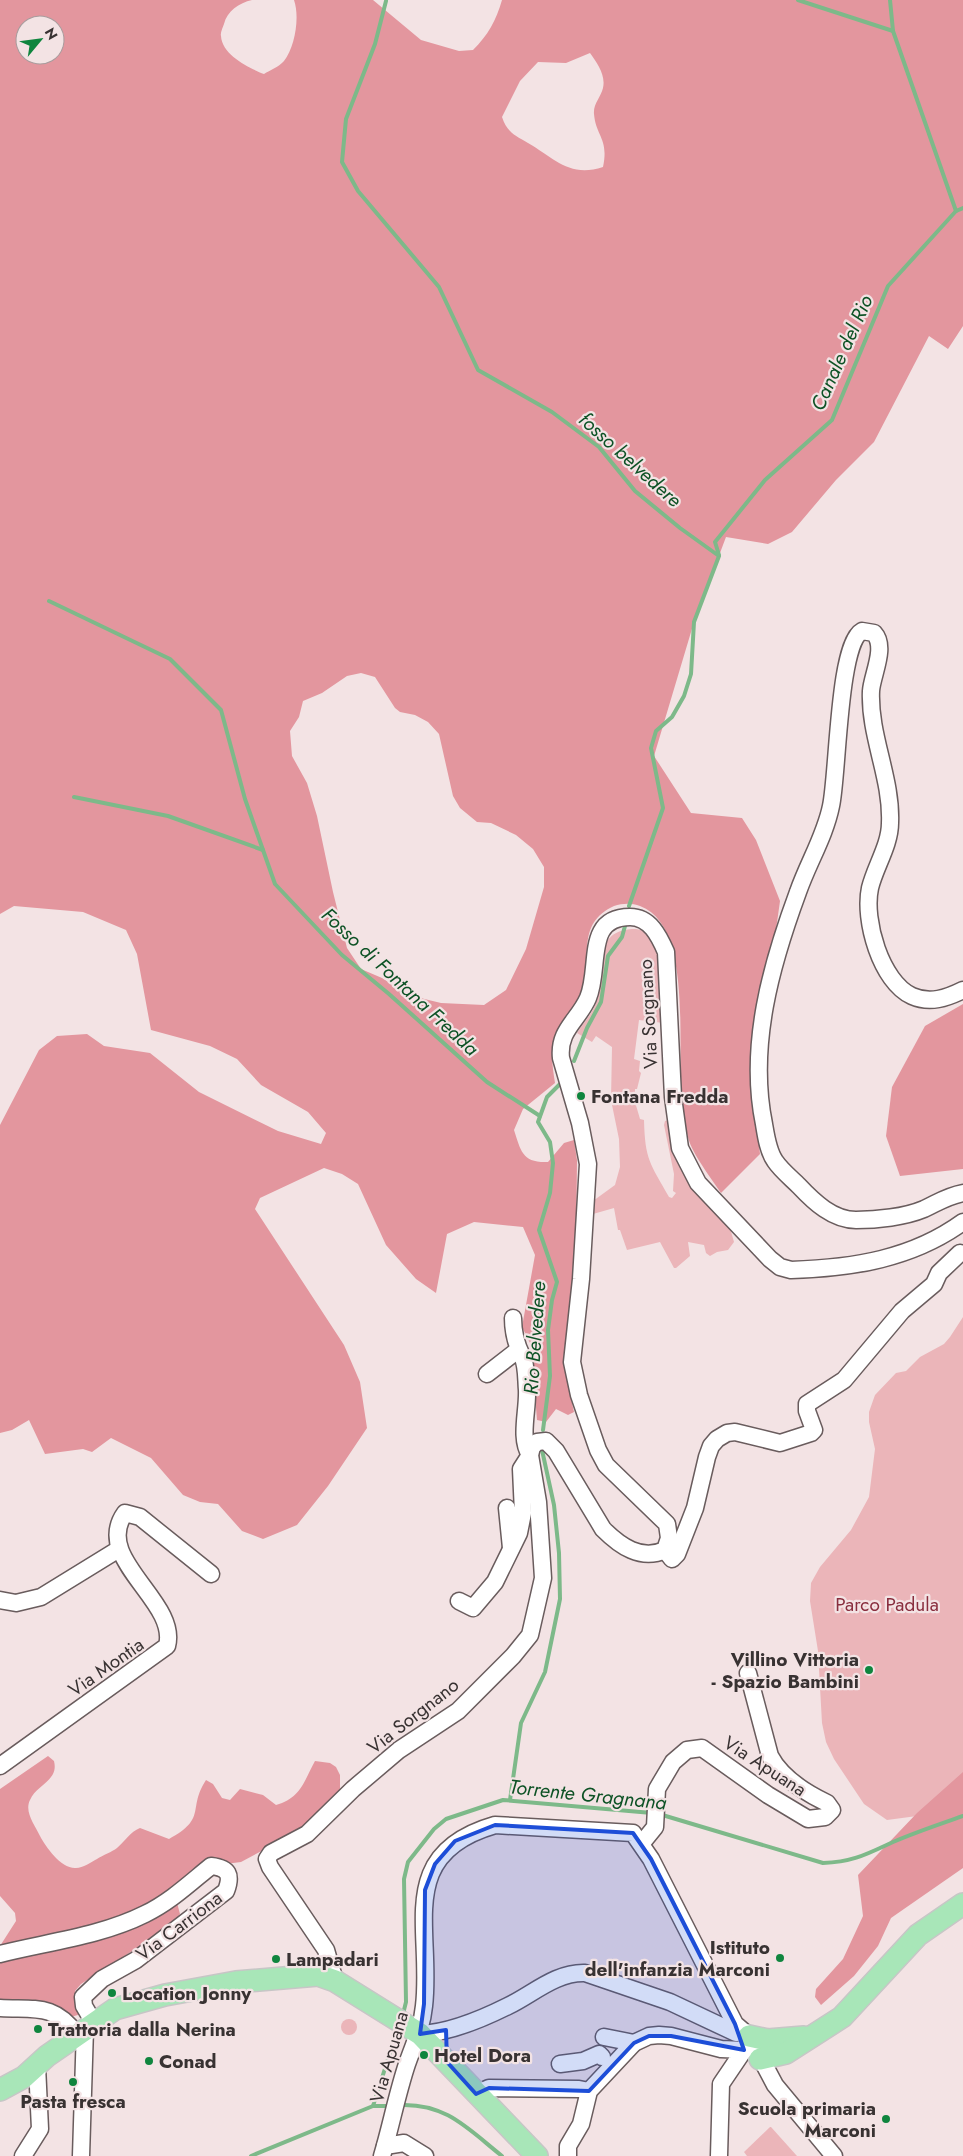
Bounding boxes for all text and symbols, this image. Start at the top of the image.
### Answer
north arrow [15,15,65,65]
text: N [40,24,63,43]
water label: Canale del Rio [804,290,881,416]
water label: fosso belvedere [572,406,688,514]
water label: Fosso di Fontana Fredda [315,901,485,1063]
street label: Via Sorgnano [632,959,664,1069]
place label: Fontana Fredda [591,1083,728,1110]
marker: Fontana Fredda [575,1090,587,1102]
water label: Rio Belvedere [517,1280,553,1396]
park label: Parco Padula [835,1591,939,1618]
street label: Via Montia [63,1631,149,1703]
place label: Villino Vittoria - Spazio Bambini [712,1646,859,1695]
marker: Villino Vittoria - Spazio Bambini [863,1664,875,1676]
street label: Via Sorgnano [361,1672,465,1760]
street label: Via Apuana [718,1729,812,1803]
water label: Torrente Gragnana [508,1772,668,1818]
street label: Via Carriona [130,1885,228,1967]
place label: Istituto dell'infanzia Marconi [585,1934,770,1983]
place label: Lampadari [286,1946,379,1973]
marker: Istituto dell'infanzia Marconi [774,1952,786,1964]
marker: Lampadari [270,1953,282,1965]
place label: Location Jonny [122,1980,252,2007]
marker: Location Jonny [106,1987,118,1999]
street label: Via Apuana [363,2008,415,2106]
place label: Trattoria dalla Nerina [48,2016,236,2043]
marker: Trattoria dalla Nerina [32,2023,44,2035]
place label: Hotel Dora [434,2042,531,2069]
place label: Conad [159,2048,216,2075]
marker: Hotel Dora [418,2049,430,2061]
marker: Conad [143,2055,155,2067]
marker: Pasta fresca [67,2076,79,2088]
place label: Pasta fresca [20,2088,126,2115]
place label: Scuola primaria Marconi [738,2095,876,2144]
marker: Scuola primaria Marconi [880,2113,892,2125]

